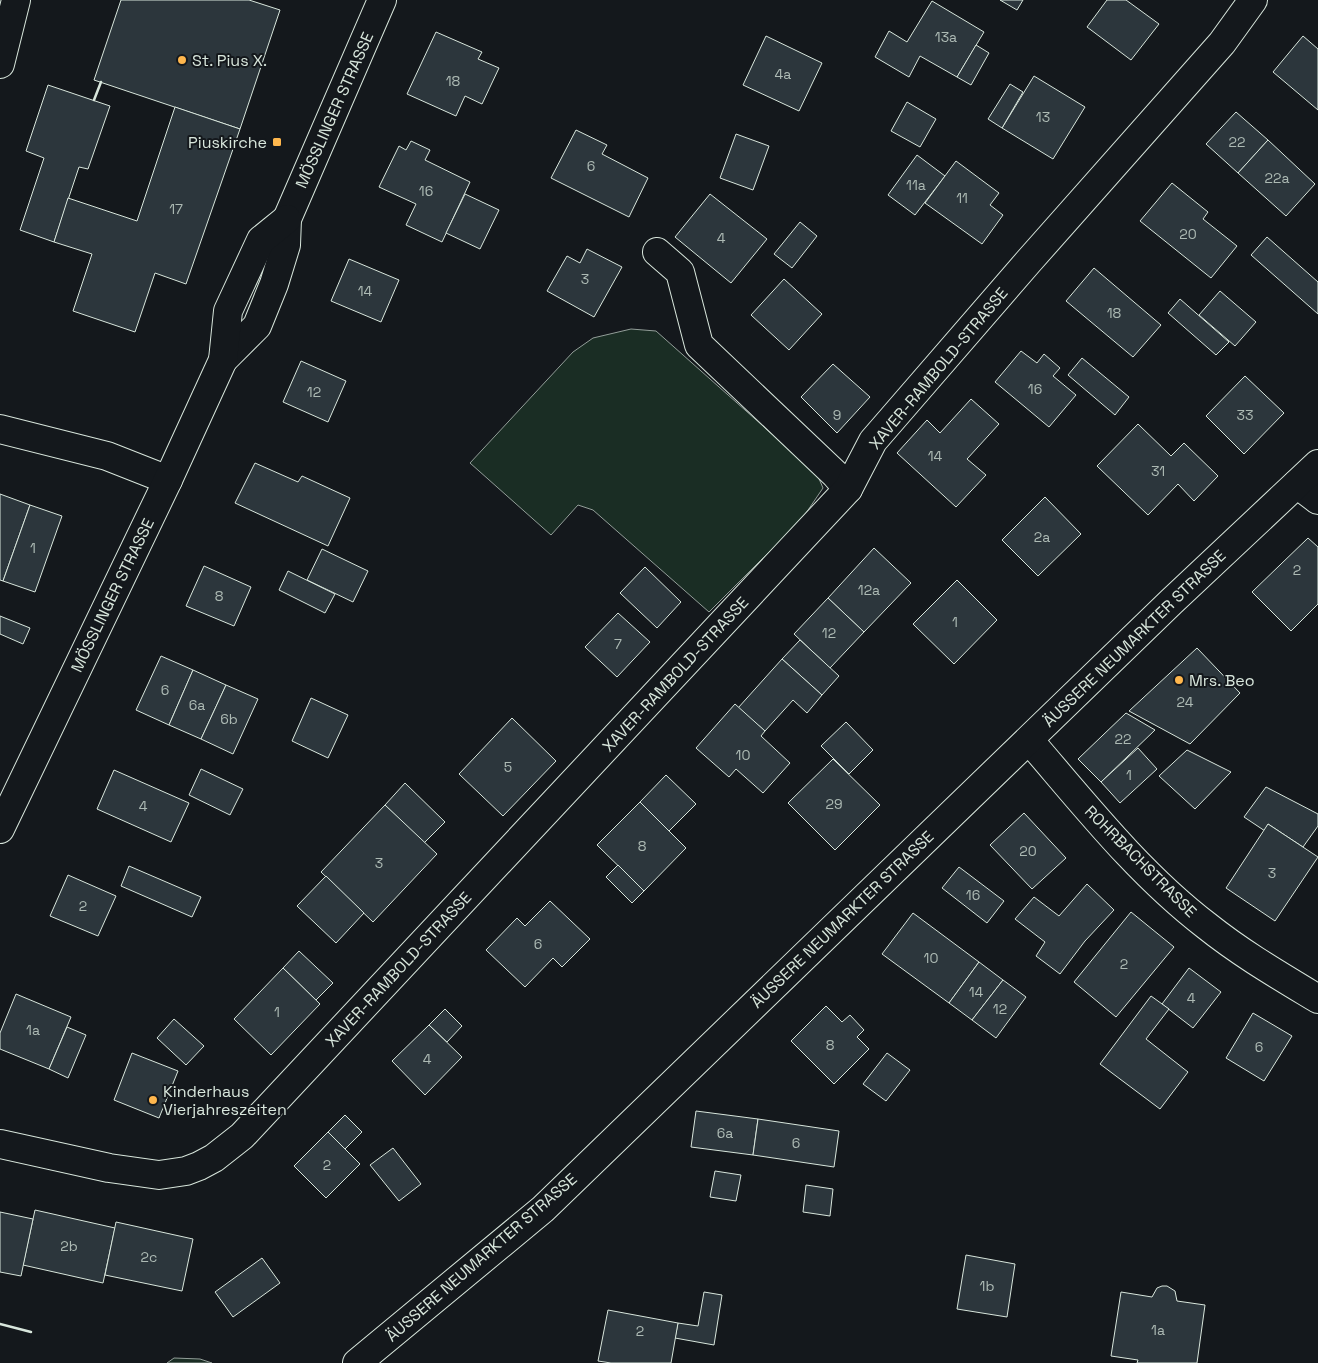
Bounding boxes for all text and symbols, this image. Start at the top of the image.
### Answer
house number: 13a [935,28,957,46]
street label: MÖSSLINGER STRASSE [291,29,378,192]
place label: St. Pius X. [192,50,267,71]
marker: St. Pius X. [176,54,188,66]
house number: 4a [775,65,791,83]
house number: 18 [446,72,461,90]
house number: 13 [1036,108,1050,126]
place label: Piuskirche [188,132,267,153]
house number: 22 [1229,133,1245,151]
marker: Piuskirche [271,136,283,148]
house number: 6 [587,157,595,175]
house number: 22a [1265,169,1289,187]
house number: 11a [906,176,926,194]
house number: 16 [419,182,433,200]
house number: 11 [956,189,968,207]
house number: 17 [169,200,183,218]
house number: 20 [1179,225,1197,243]
house number: 4 [717,229,726,247]
house number: 3 [581,270,589,288]
house number: 14 [358,282,373,300]
street label: XAVER-RAMBOLD-STRASSE [864,283,1012,454]
house number: 18 [1107,304,1122,322]
house number: 16 [1028,380,1042,398]
house number: 12 [307,383,321,401]
house number: 9 [833,406,841,424]
house number: 33 [1237,406,1253,424]
house number: 14 [928,447,943,465]
house number: 31 [1151,462,1165,480]
street label: MÖSSLINGER STRASSE [66,515,159,676]
house number: 2a [1034,528,1050,546]
house number: 1 [30,539,36,557]
street label: ÄUSSERE NEUMARKTER STRASSE [1038,545,1230,732]
house number: 2 [1293,561,1301,579]
house number: 12a [858,581,880,599]
house number: 8 [215,587,224,605]
street label: XAVER-RAMBOLD-STRASSE [598,592,753,757]
house number: 1 [952,613,958,631]
house number: 12 [822,624,836,642]
house number: 7 [614,635,622,653]
place label: Mrs. Beo [1189,670,1255,691]
marker: Mrs. Beo [1173,674,1185,686]
house number: 6 [161,681,169,699]
house number: 24 [1177,693,1194,711]
house number: 6a [189,696,205,714]
house number: 6b [220,710,238,728]
house number: 22 [1115,730,1131,748]
house number: 10 [736,746,750,764]
house number: 5 [504,758,512,776]
house number: 1 [1126,766,1132,784]
house number: 29 [826,795,842,813]
house number: 4 [139,797,148,815]
street label: ROHRBACHSTRASSE [1080,801,1201,922]
street label: ÄUSSERE NEUMARKTER STRASSE [746,826,938,1013]
house number: 8 [638,837,647,855]
house number: 20 [1019,842,1037,860]
house number: 3 [375,854,383,872]
house number: 3 [1268,864,1276,882]
house number: 16 [966,886,980,904]
street label: XAVER-RAMBOLD-STRASSE [321,887,476,1052]
house number: 2 [79,897,87,915]
house number: 6 [534,935,542,953]
house number: 10 [924,949,938,967]
house number: 2 [1120,955,1128,973]
house number: 14 [969,983,984,1001]
house number: 4 [1187,989,1196,1007]
house number: 12 [993,1000,1007,1018]
house number: 1 [274,1003,280,1021]
house number: 1a [26,1021,40,1039]
house number: 8 [826,1036,835,1054]
house number: 6 [1255,1038,1263,1056]
house number: 4 [423,1050,432,1068]
place label: Kinderhaus Vierjahreszeiten [163,1081,287,1120]
marker: Kinderhaus Vierjahreszeiten [147,1094,159,1106]
house number: 6a [717,1124,733,1142]
house number: 6 [792,1134,800,1152]
house number: 2 [323,1156,331,1174]
street label: ÄUSSERE NEUMARKTER STRASSE [381,1169,581,1346]
house number: 2b [60,1237,78,1255]
house number: 2c [141,1248,157,1266]
house number: 1b [980,1277,994,1295]
house number: 1a [1151,1321,1165,1339]
house number: 2 [636,1322,644,1340]

